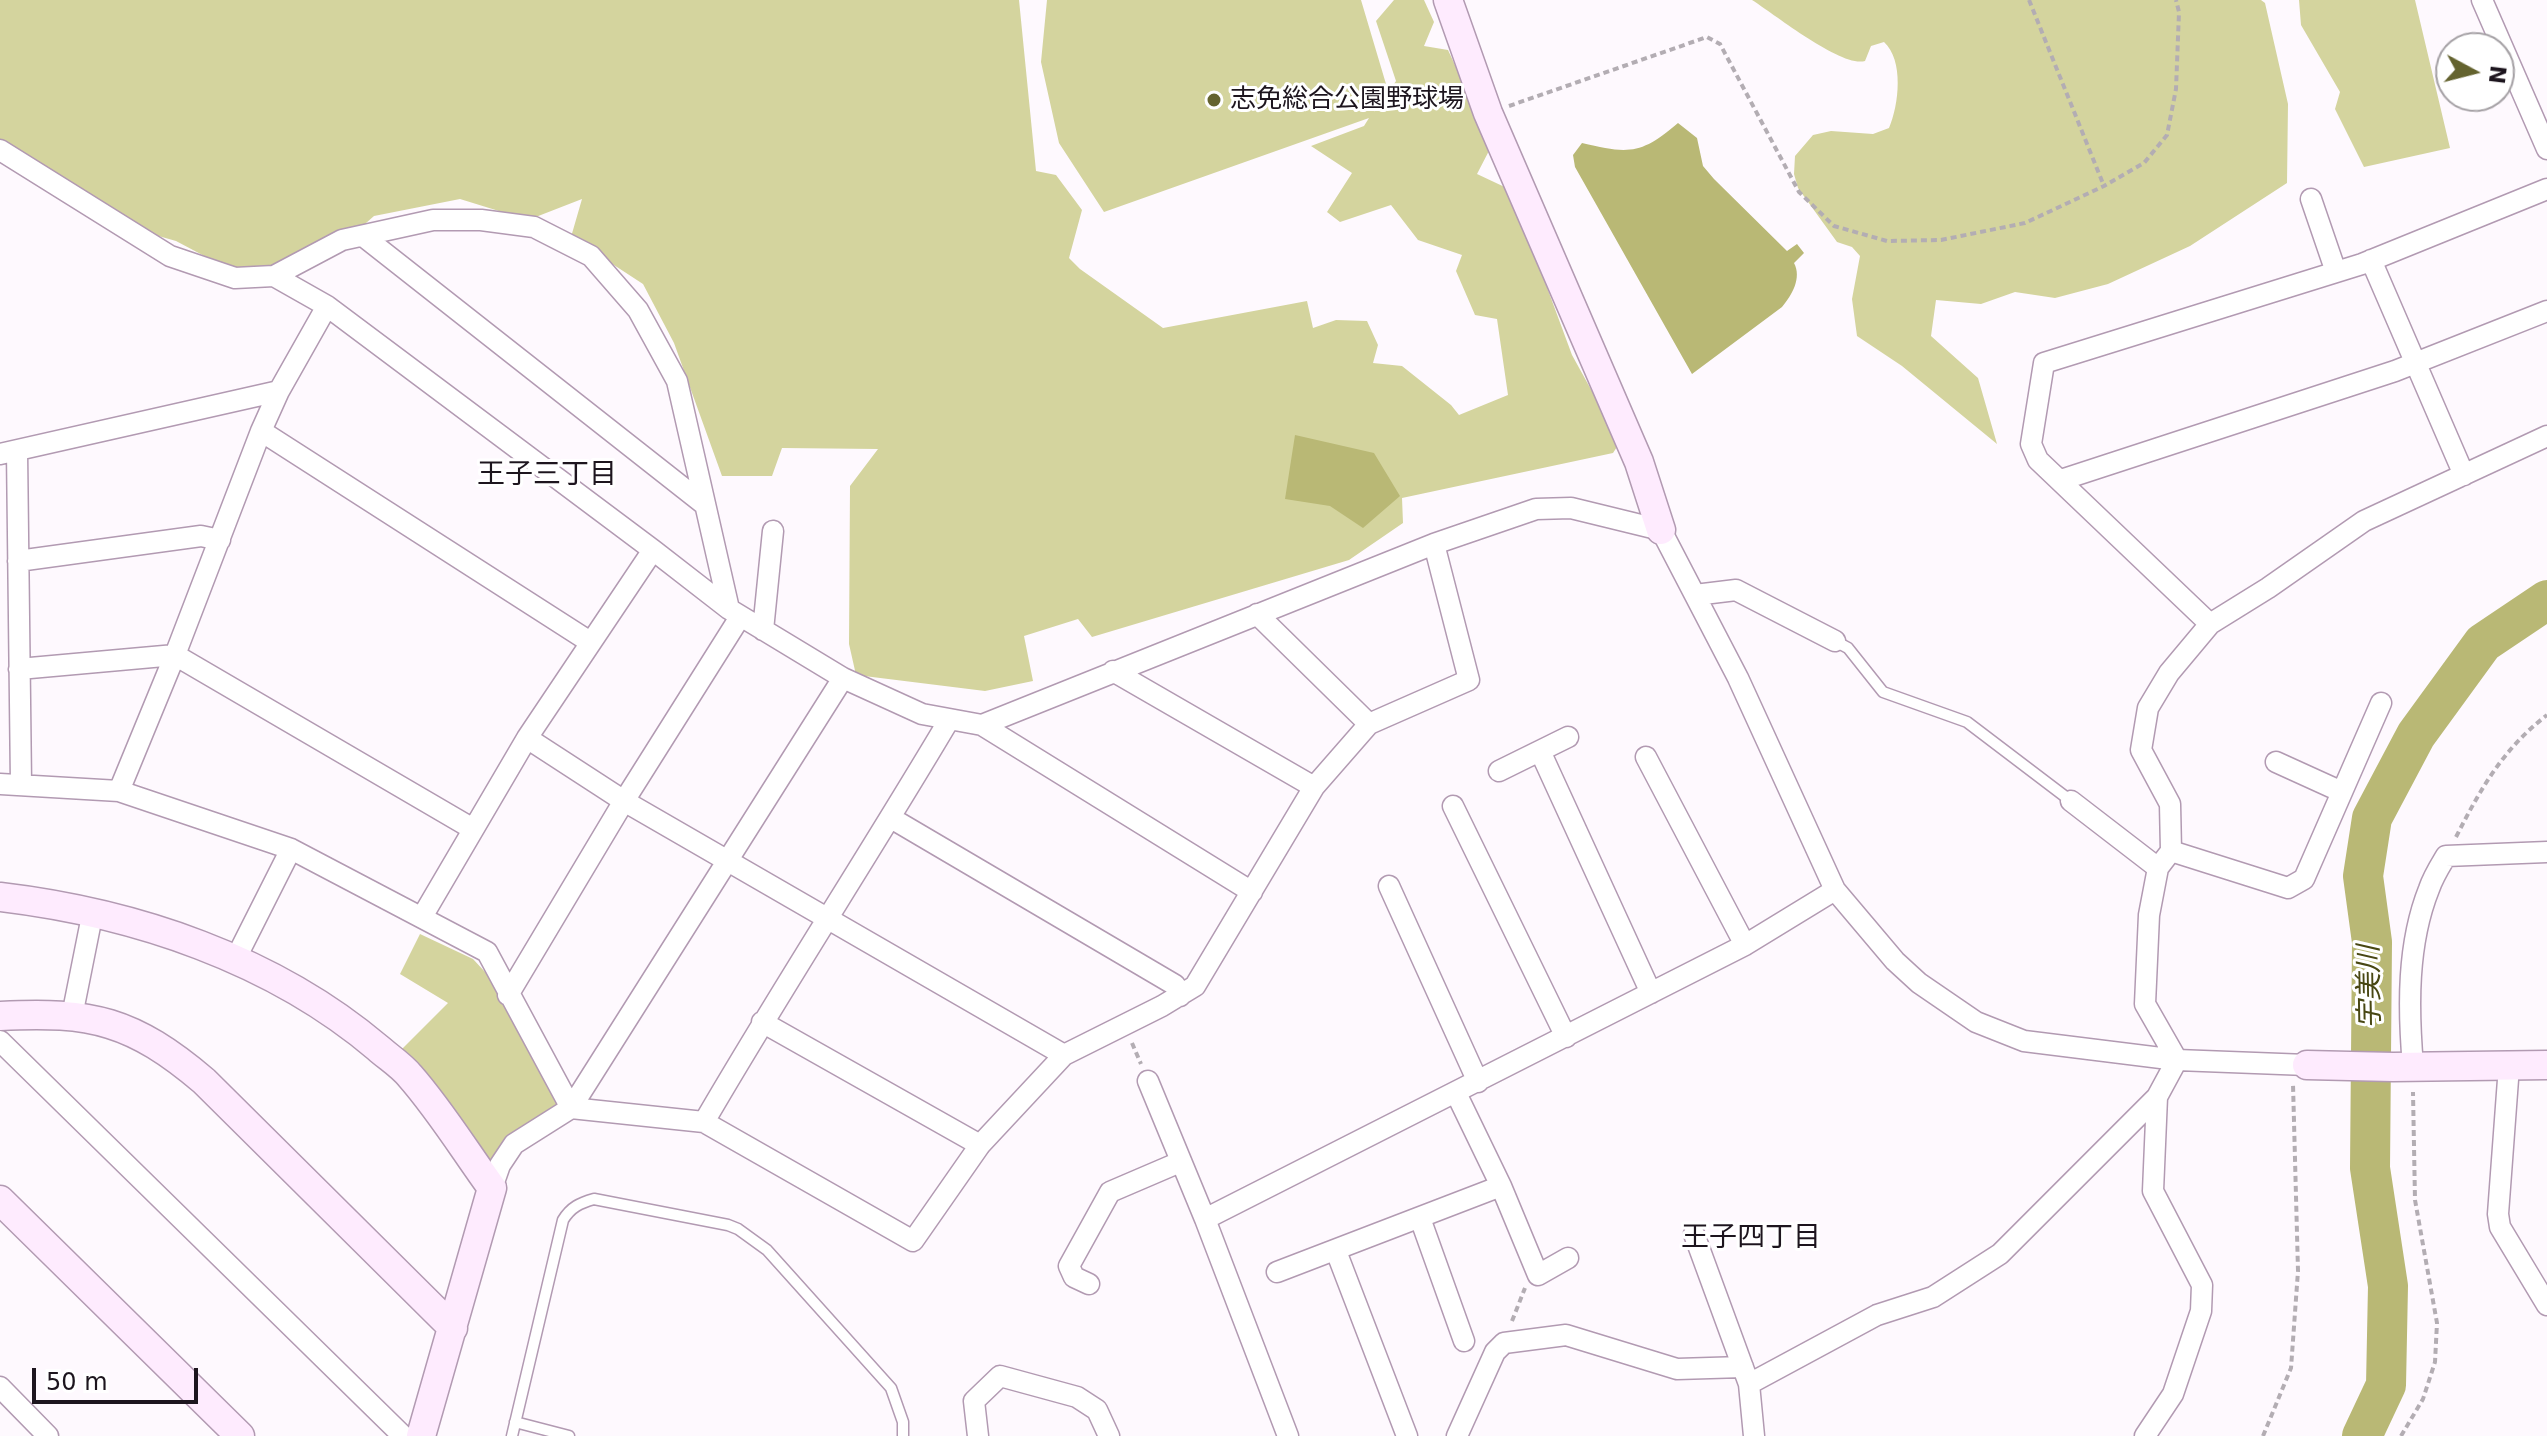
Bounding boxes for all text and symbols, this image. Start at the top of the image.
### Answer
north arrow [2435,32,2515,112]
text: N [2484,64,2511,85]
place label: 志免総合公園野球場 [1230,84,1464,116]
marker: 志免総合公園野球場 [1205,91,1223,109]
district label: 王子三丁目 [477,459,617,493]
water label: 宇美川 [2353,945,2389,1029]
district label: 王子四丁目 [1681,1222,1821,1256]
scale bar [36,1352,202,1402]
text: 50 m [46,1368,108,1396]

